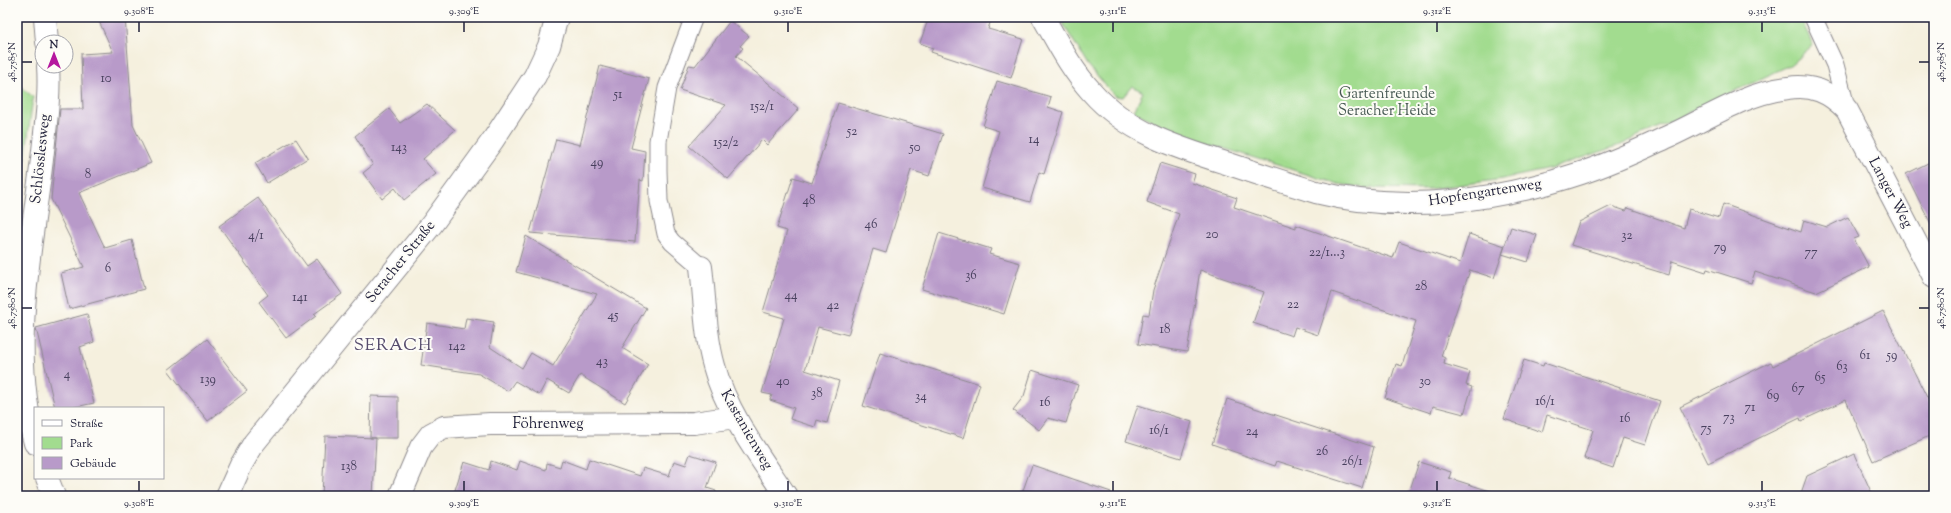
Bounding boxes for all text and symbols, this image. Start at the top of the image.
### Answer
text: 9.308°E [124,4,154,19]
text: 9.309°E [449,4,479,19]
text: 9.310°E [774,4,802,19]
text: 9.311°E [1100,4,1126,19]
text: 9.312°E [1423,4,1451,19]
text: 9.313°E [1748,4,1776,19]
north arrow [34,34,74,74]
text: N [49,37,59,53]
text: 48.7585°N [5,42,20,82]
text: 48.7585°N [1934,42,1949,82]
house number: 10 [100,70,112,88]
park label: Gartenfreunde Seracher Heide [1338,84,1436,122]
house number: 51 [613,86,623,104]
house number: 152/1 [750,98,775,116]
street label: Schlösslesweg [26,113,56,205]
house number: 52 [846,123,857,141]
house number: 14 [1029,131,1040,149]
house number: 152/2 [713,134,739,152]
house number: 143 [391,139,407,157]
house number: 50 [908,139,921,157]
house number: 49 [591,154,603,172]
street label: Langer Weg [1863,154,1917,232]
house number: 8 [85,166,91,184]
street label: Hopfengartenweg [1427,174,1543,212]
house number: 48 [802,192,816,210]
street label: Seracher Straße [361,216,441,308]
house number: 46 [865,216,877,234]
house number: 20 [1206,226,1219,244]
house number: 4/1 [248,227,264,245]
house number: 32 [1621,227,1633,245]
house number: 79 [1714,239,1726,257]
house number: 22/1...3 [1309,244,1345,262]
house number: 77 [1804,244,1818,262]
house number: 6 [105,260,111,278]
house number: 36 [965,267,977,285]
house number: 28 [1415,278,1427,296]
text: 48.7580°N [5,287,20,329]
house number: 44 [784,287,798,305]
text: 48.7580°N [1934,287,1949,329]
house number: 141 [292,289,308,307]
house number: 22 [1287,296,1299,314]
house number: 42 [827,297,839,315]
house number: 45 [608,307,619,325]
house number: 18 [1160,321,1170,339]
district label: SERACH [354,334,432,358]
house number: 142 [448,338,466,356]
house number: 61 [1860,347,1871,365]
house number: 59 [1886,347,1897,365]
house number: 43 [596,353,608,371]
house number: 63 [1836,358,1848,376]
house number: 4 [64,366,71,384]
house number: 65 [1815,369,1826,387]
house number: 139 [200,371,216,389]
house number: 40 [776,373,790,391]
house number: 30 [1419,373,1431,391]
house number: 67 [1792,380,1805,398]
house number: 38 [811,385,823,403]
street label: Kastanienweg [715,386,777,474]
house number: 69 [1767,387,1779,405]
house number: 34 [915,388,927,406]
house number: 16/1 [1535,393,1555,411]
house number: 16 [1040,394,1050,412]
house number: 71 [1745,399,1756,417]
legend [34,407,164,479]
house number: 73 [1723,409,1735,427]
house number: 16 [1620,410,1630,428]
street label: Föhrenweg [512,414,584,435]
text: Straße [70,415,104,433]
house number: 75 [1701,420,1712,438]
house number: 16/1 [1149,422,1169,440]
house number: 24 [1246,423,1259,441]
text: Park [70,435,93,453]
house number: 26 [1316,443,1328,461]
house number: 26/1 [1341,453,1363,471]
text: Gebäude [70,455,117,473]
house number: 138 [341,458,357,476]
text: 9.308°E [124,496,154,511]
text: 9.309°E [449,496,479,511]
text: 9.310°E [774,496,802,511]
text: 9.311°E [1100,496,1126,511]
text: 9.312°E [1423,496,1451,511]
text: 9.313°E [1748,496,1776,511]

